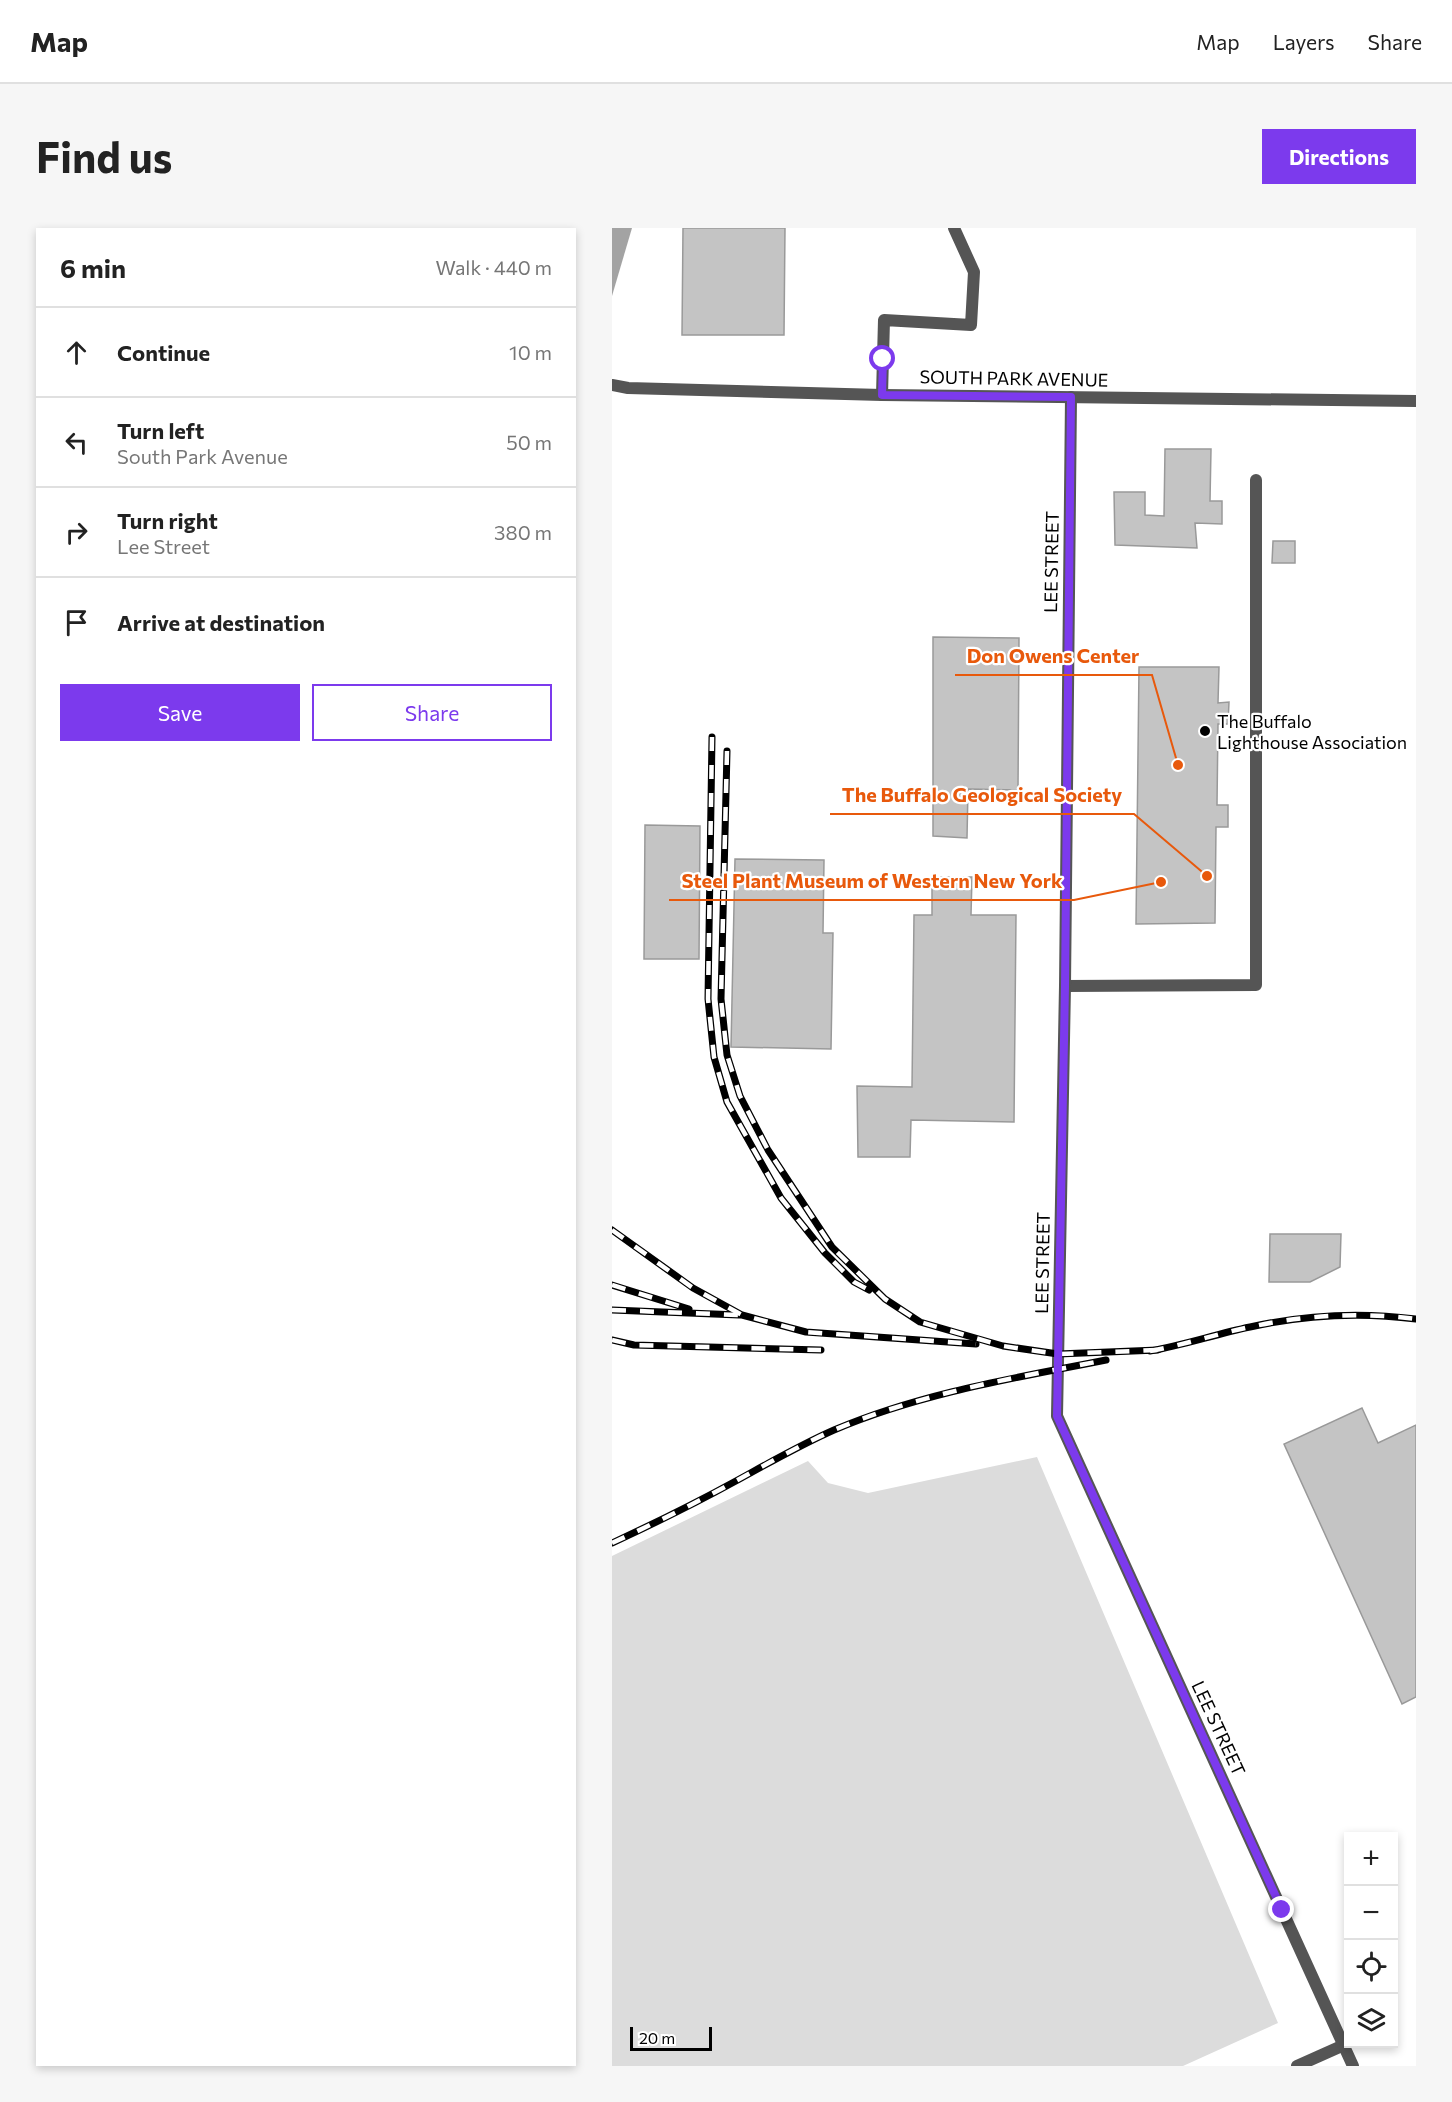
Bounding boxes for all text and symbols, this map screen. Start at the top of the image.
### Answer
text: Map [30,24,88,58]
text: Map [1196,29,1240,54]
text: Layers [1273,29,1335,54]
text: Share [1368,29,1422,54]
button: Directions [1262,129,1416,184]
text: Find us [36,130,172,182]
text: 6 min [60,252,126,283]
text: Walk · 440 m [436,255,552,279]
icon: ahead [60,336,93,369]
text: Continue [117,339,210,366]
text: 10 m [509,340,552,364]
route start [869,345,895,371]
street label: SOUTH PARK AVENUE [919,365,1109,391]
text: Turn left [117,417,204,444]
icon: left [60,426,93,459]
text: 50 m [506,430,552,454]
text: South Park Avenue [117,444,288,468]
text: Turn right [117,507,218,534]
street label: LEE STREET [1039,511,1063,613]
icon: right [60,516,93,549]
text: 380 m [494,520,552,544]
text: Lee Street [117,534,210,558]
icon: arrive [60,606,93,639]
text: Arrive at destination [117,609,325,636]
callout: Don Owens Center [955,637,1152,675]
text: Don Owens Center [967,643,1139,667]
button: Save [60,684,300,741]
button: Share [312,684,552,741]
place label: The Buffalo Lighthouse Association [1217,710,1407,753]
marker: The Buffalo Lighthouse Association [1198,724,1212,738]
callout: The Buffalo Geological Society [830,776,1134,814]
text: The Buffalo Geological Society [842,782,1122,806]
callout: Steel Plant Museum of Western New York [669,862,1074,900]
text: Steel Plant Museum of Western New York [681,868,1063,892]
street label: LEE STREET [1030,1212,1054,1314]
street label: LEE STREET [1187,1677,1251,1779]
map controls [1344,1832,1398,2048]
button: + [1344,1832,1398,1886]
button: − [1344,1886,1398,1940]
route end [1268,1896,1294,1922]
button: locate [1344,1940,1398,1994]
button: layers [1344,1994,1398,2048]
scale bar [630,2024,712,2052]
text: 20 m [639,2028,675,2047]

